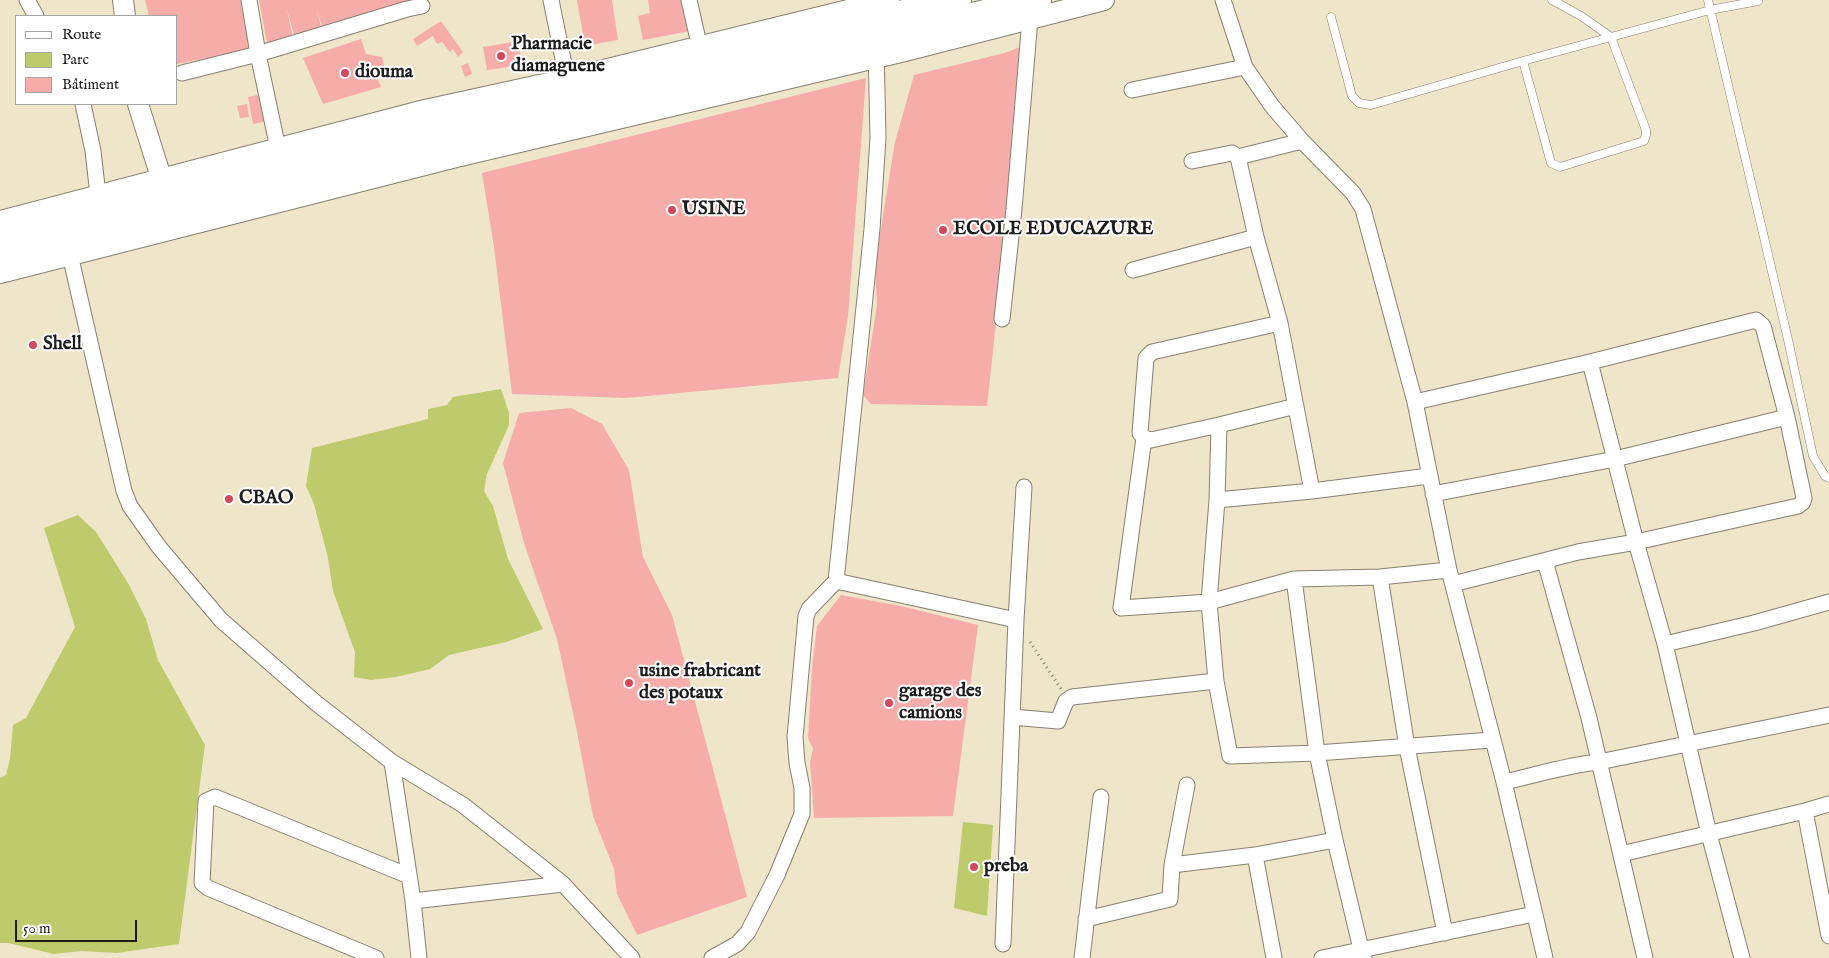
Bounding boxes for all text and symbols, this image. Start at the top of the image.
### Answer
legend [15,15,178,105]
text: Route [62,25,101,44]
place label: Pharmacie diamaguene [511,34,605,78]
text: Parc [62,50,89,69]
marker: Pharmacie diamaguene [495,50,507,62]
place label: diouma [355,62,413,84]
marker: diouma [339,67,351,79]
text: Bâtiment [62,75,119,94]
place label: USINE [682,199,745,221]
marker: USINE [666,204,678,216]
place label: ECOLE EDUCAZURE [953,219,1153,241]
marker: ECOLE EDUCAZURE [937,224,949,236]
place label: Shell [43,334,82,356]
marker: Shell [27,339,39,351]
place label: CBAO [239,488,294,510]
marker: CBAO [223,493,235,505]
place label: usine frabricant des potaux [639,661,761,705]
marker: usine frabricant des potaux [623,677,635,689]
place label: garage des camions [899,681,981,725]
marker: garage des camions [883,697,895,709]
place label: preba [984,856,1028,878]
marker: preba [968,861,980,873]
scale bar [18,910,140,942]
text: 50 m [23,919,51,938]

